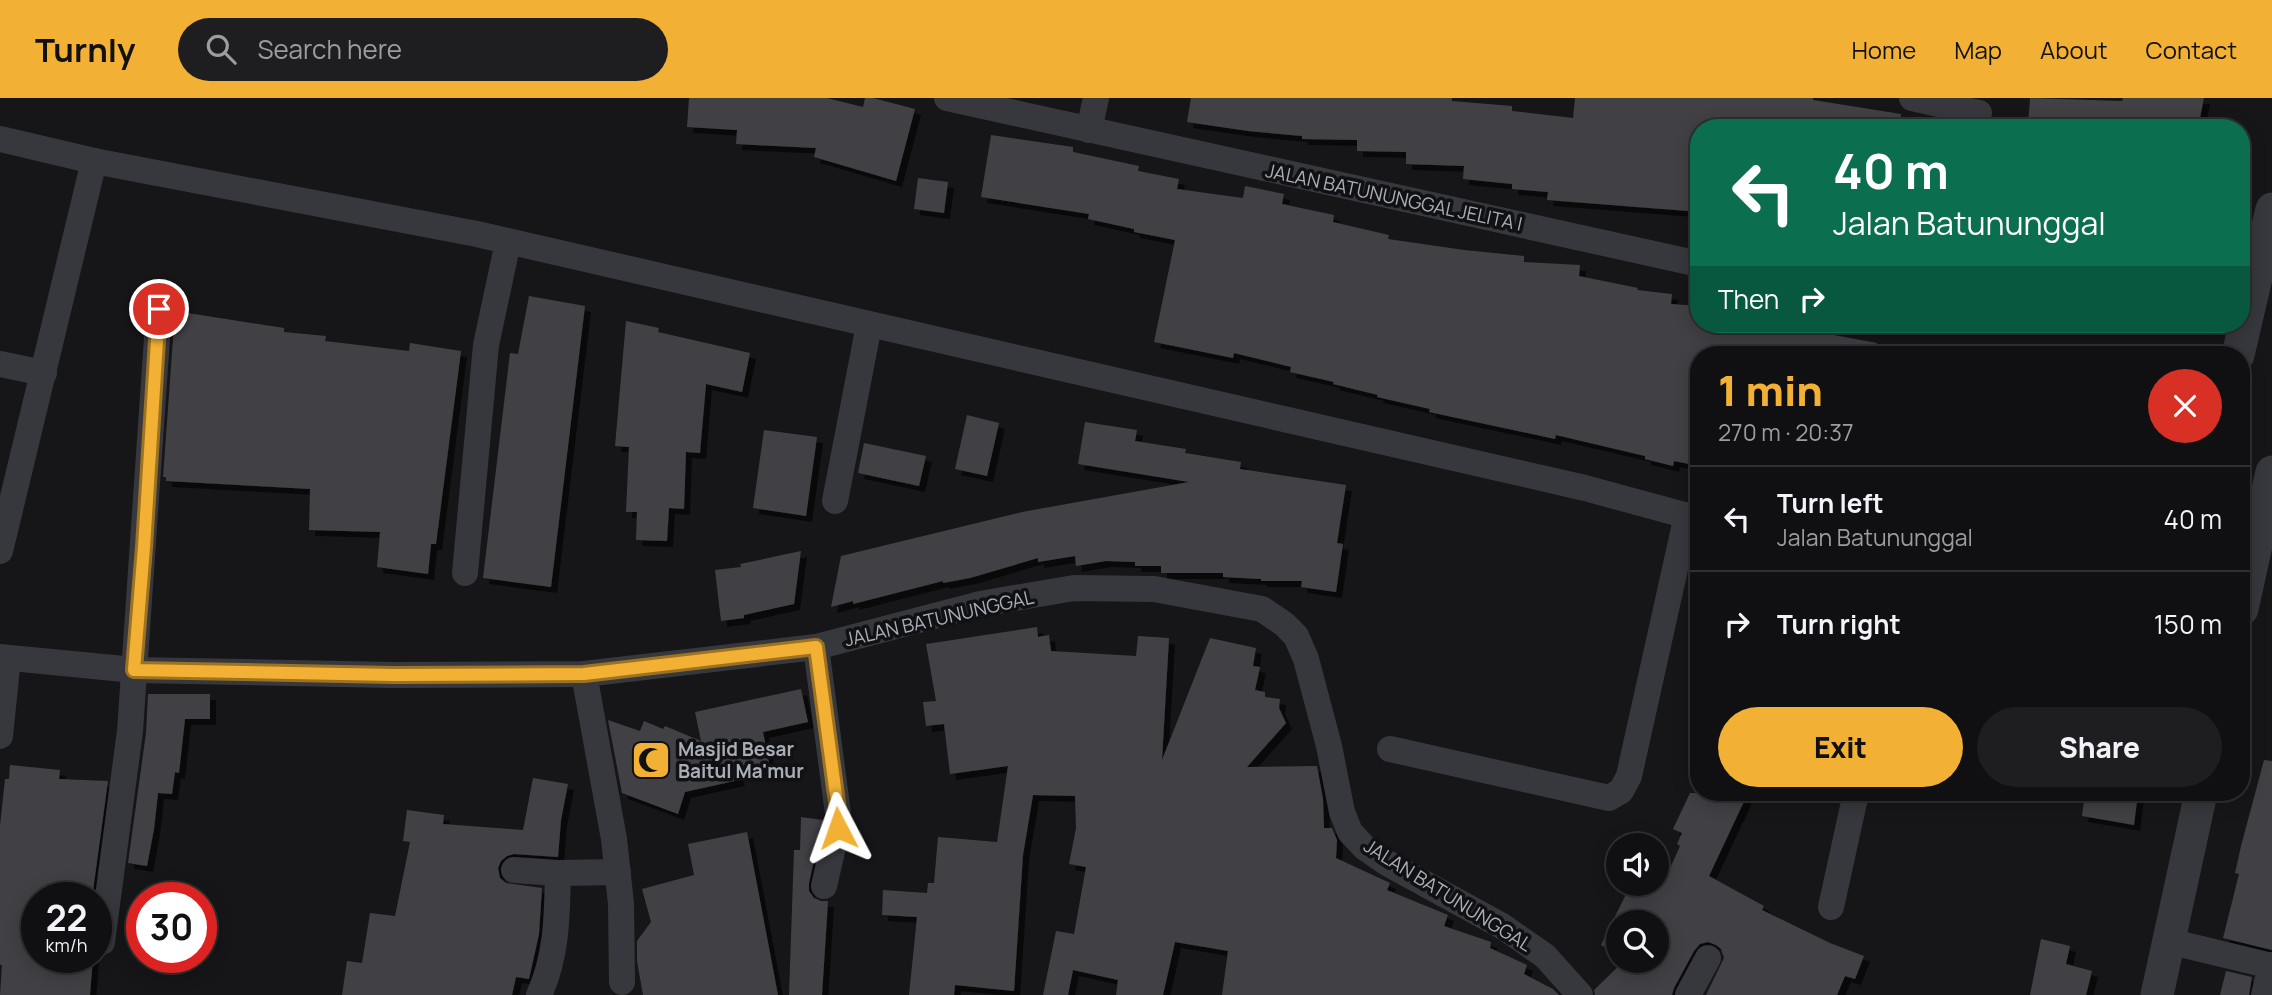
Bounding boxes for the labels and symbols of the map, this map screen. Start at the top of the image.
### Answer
street label: JALAN BATUNUNGGAL JELITA I [1263,157,1525,237]
pin [129,279,189,339]
street label: JALAN BATUNUNGGAL [842,583,1037,652]
place label: Masjid Besar Baitul Ma'mur [678,736,804,784]
mosque icon: Masjid Besar Baitul Ma'mur [630,739,672,781]
position arrow [801,791,875,865]
street label: JALAN BATUNUNGGAL [1359,833,1537,958]
speed limit sign: 30 [126,882,217,973]

